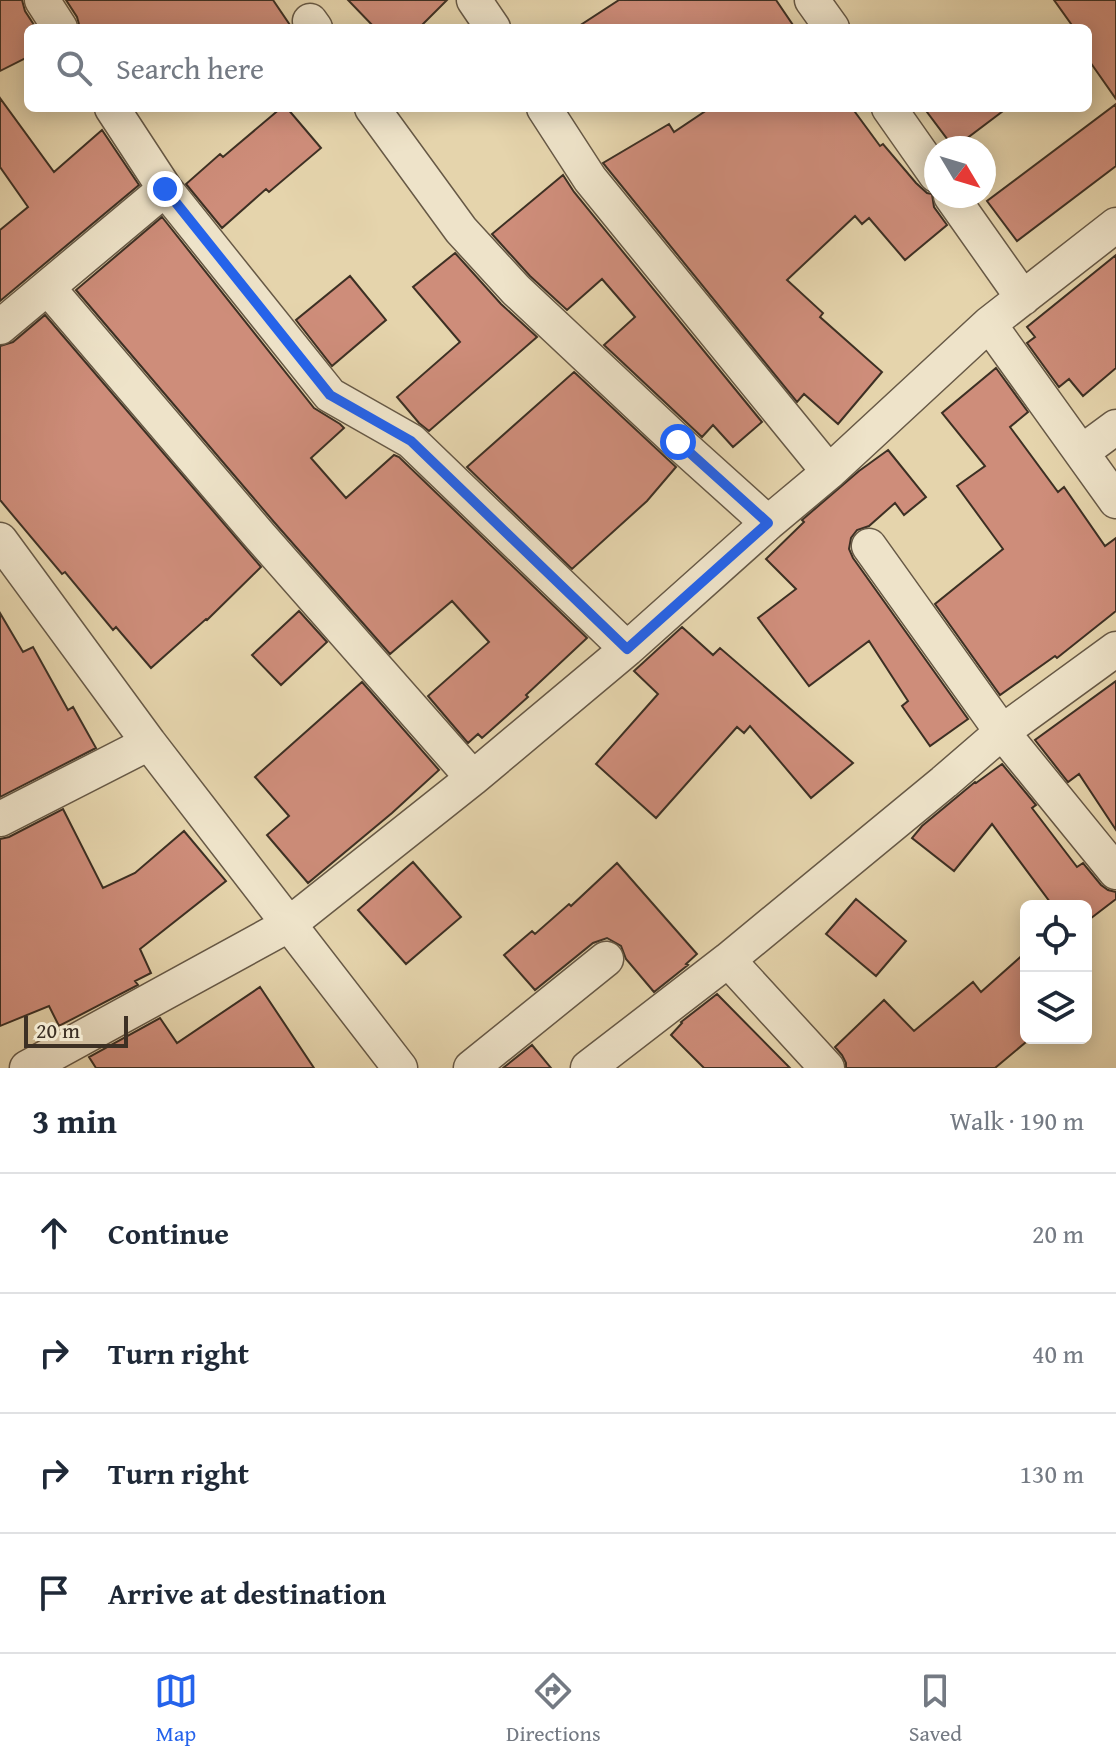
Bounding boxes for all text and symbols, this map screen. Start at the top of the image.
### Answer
search box [24,24,1092,112]
icon: search [52,46,96,90]
text: Search here [116,46,264,90]
north arrow [924,136,996,208]
route end [147,171,183,207]
route start [660,424,696,460]
map controls [1020,900,1092,1044]
button: locate [1020,900,1092,972]
button: layers [1020,972,1092,1044]
scale bar [24,1012,128,1048]
text: 20 m [36,1014,80,1046]
text: 3 min [32,1096,117,1145]
text: Walk · 190 m [950,1101,1084,1140]
icon: ahead [32,1211,76,1255]
text: Continue [108,1211,229,1255]
text: 20 m [1032,1214,1084,1253]
icon: right [32,1331,76,1375]
text: Turn right [108,1331,249,1375]
text: 40 m [1032,1334,1084,1373]
icon: right [32,1451,76,1495]
text: Turn right [108,1451,249,1495]
text: 130 m [1019,1454,1084,1493]
icon: arrive [32,1571,76,1615]
text: Arrive at destination [108,1571,386,1615]
tab: Map [154,1669,198,1749]
tab: Directions [506,1669,601,1749]
tab: Saved [909,1669,962,1749]

